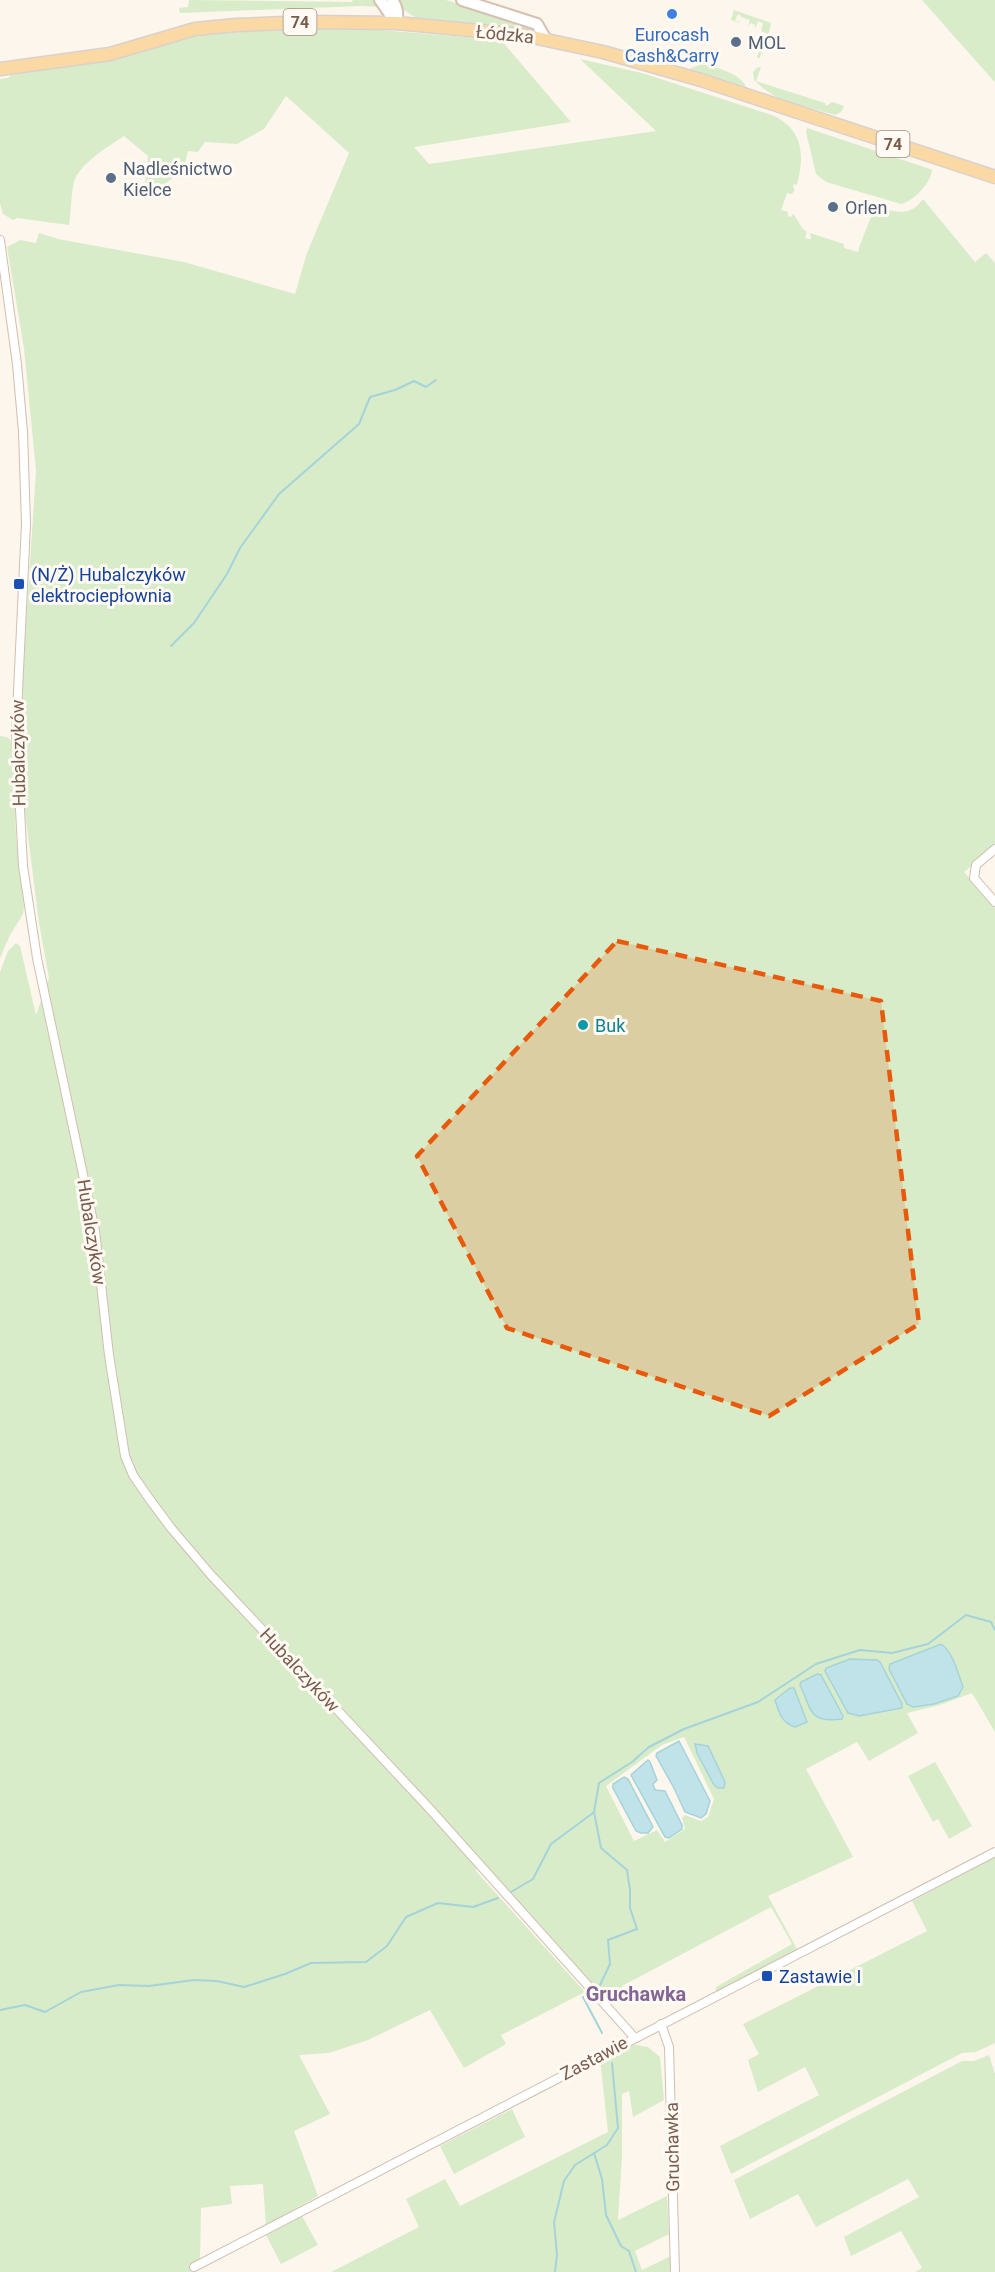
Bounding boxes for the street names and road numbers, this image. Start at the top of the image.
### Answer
road number: 74 [284,9,316,35]
street label: Łódzka [475,21,535,47]
road number: 74 [876,131,910,157]
street label: Hubalczyków [7,699,29,807]
street label: Hubalczyków [73,1178,111,1287]
street label: Hubalczyków [256,1624,344,1717]
street label: Zastawie [557,2032,631,2084]
street label: Gruchawka [661,2102,683,2192]

